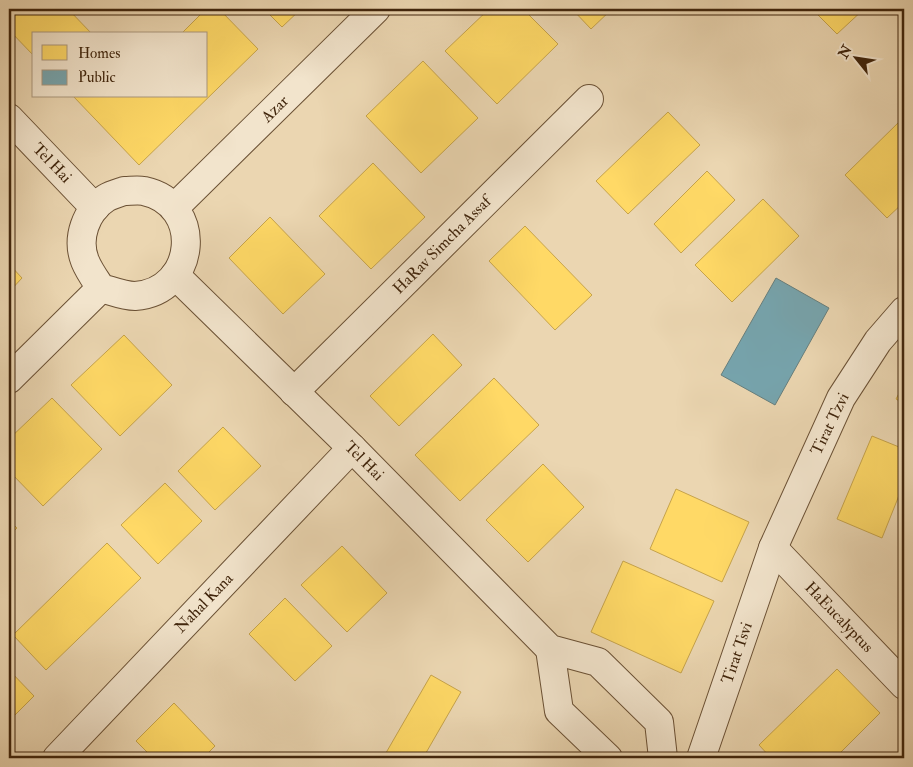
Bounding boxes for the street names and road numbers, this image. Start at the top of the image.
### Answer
street label: Azar [256,91,293,128]
street label: Tel Hai [28,139,76,187]
street label: HaRav Simcha Assaf [389,190,497,298]
street label: Tirat Tzvi [806,390,854,458]
street label: Tel Hai [340,437,388,485]
street label: Nahal Kana [171,569,238,637]
street label: HaEucalyptus [800,577,878,657]
street label: Tirat Tsvi [717,620,757,686]

